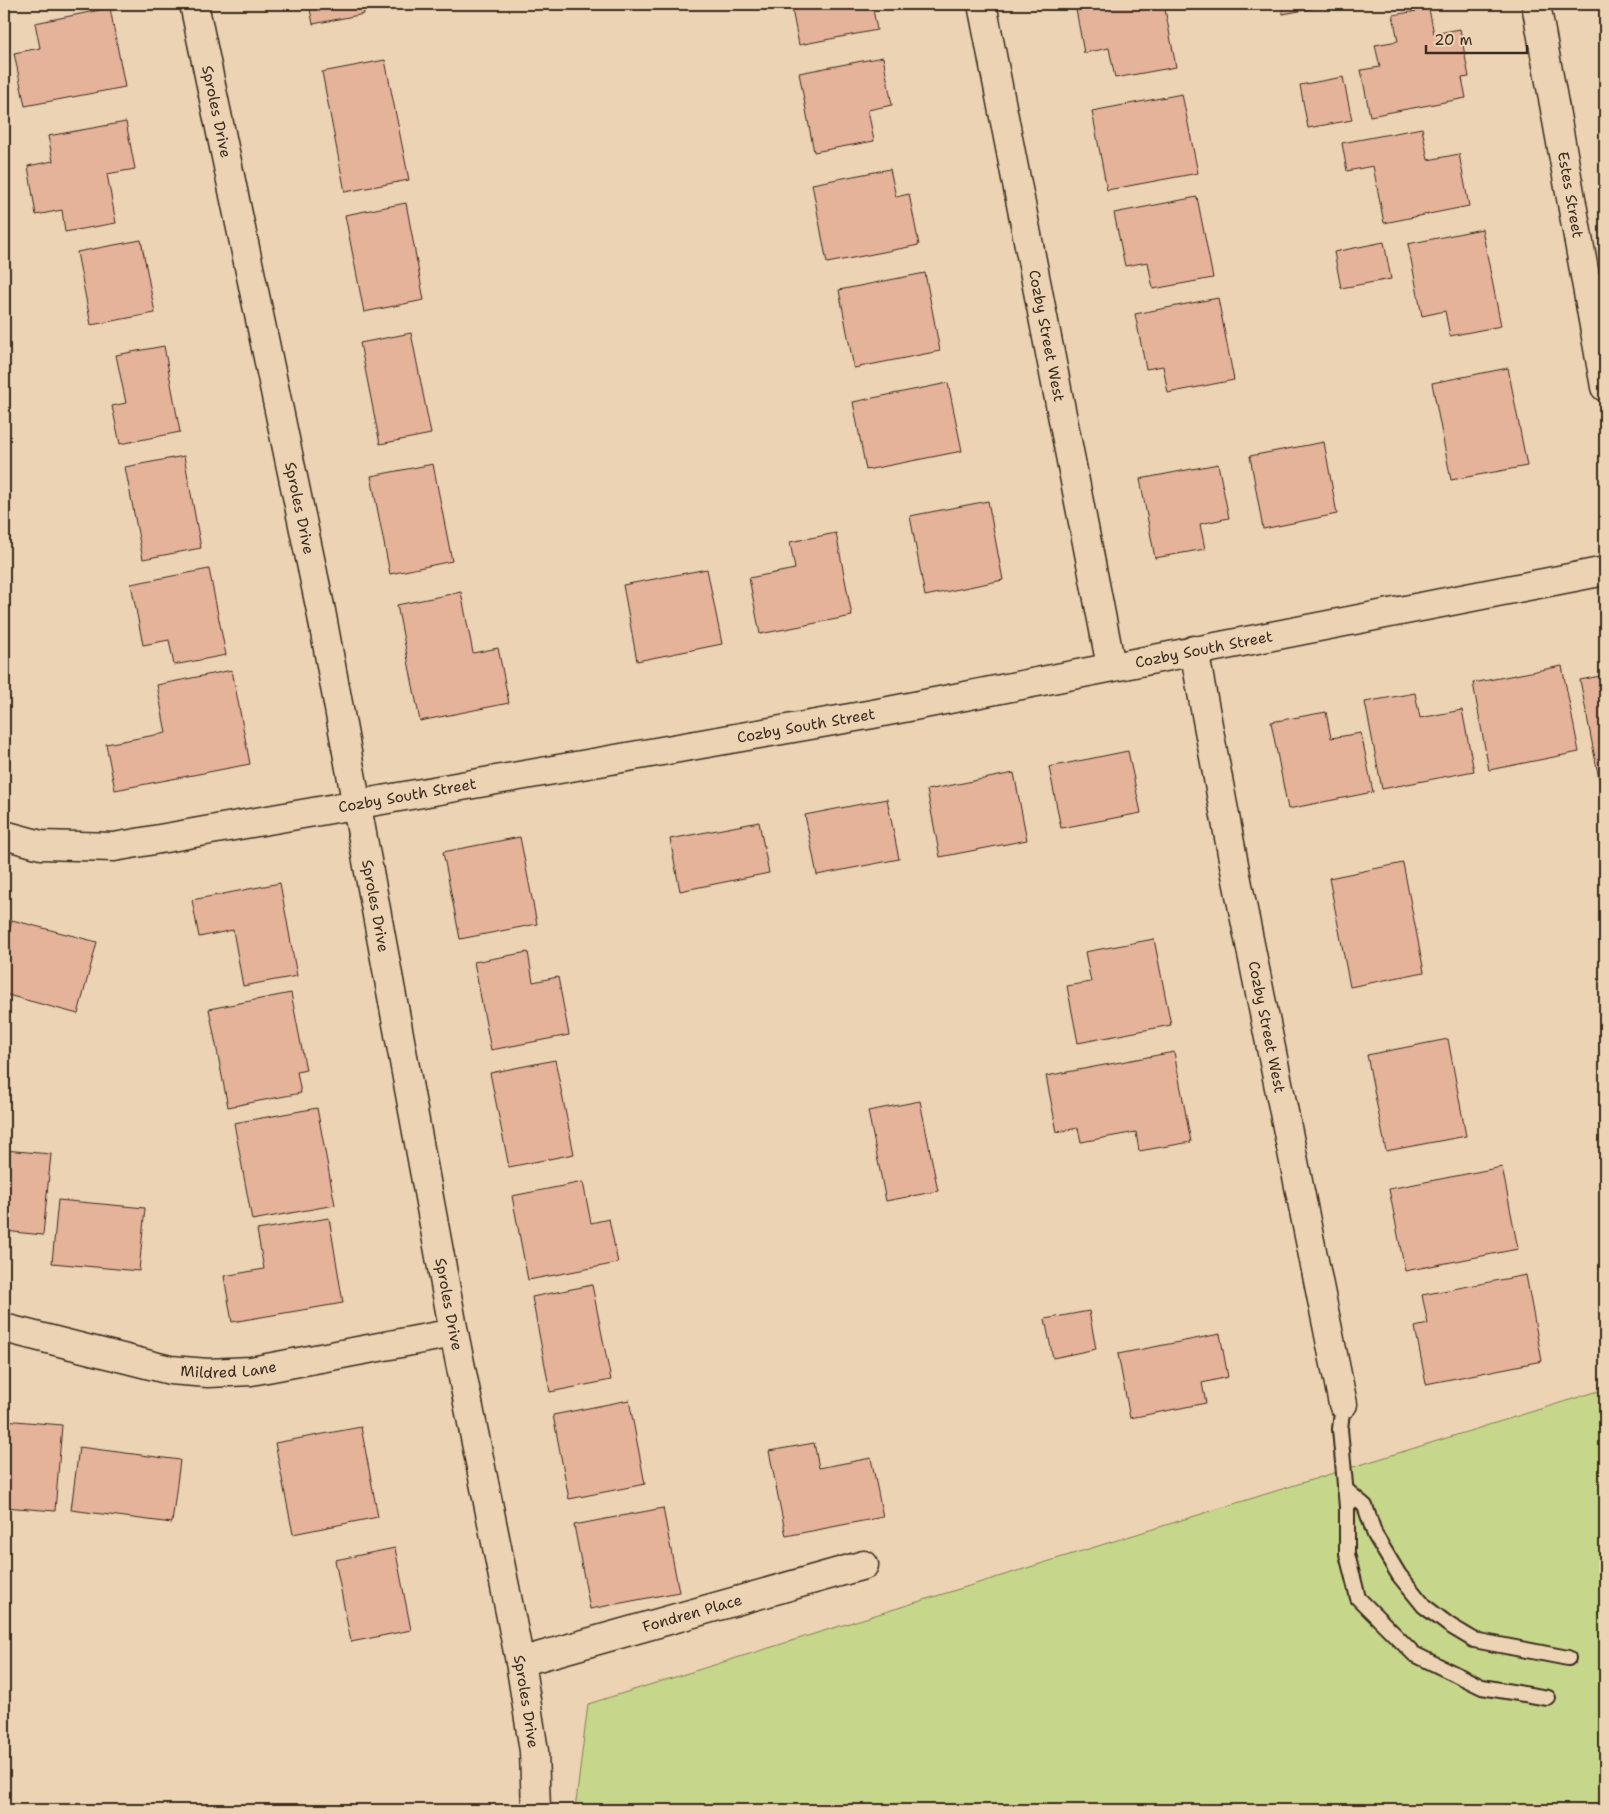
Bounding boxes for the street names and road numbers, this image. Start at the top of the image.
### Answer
street label: Sproles Drive [197,64,236,160]
street label: Estes Street [1553,150,1588,240]
street label: Cozby Street West [1024,268,1069,403]
street label: Sproles Drive [280,460,319,556]
street label: Cozby South Street [1133,626,1274,673]
street label: Cozby South Street [736,704,877,748]
street label: Cozby South Street [337,774,478,818]
street label: Sproles Drive [357,858,394,954]
street label: Cozby Street West [1244,959,1290,1095]
street label: Sproles Drive [430,1256,467,1352]
street label: Mildred Lane [180,1356,278,1383]
street label: Fondren Place [640,1590,744,1637]
street label: Sproles Drive [509,1653,543,1750]

